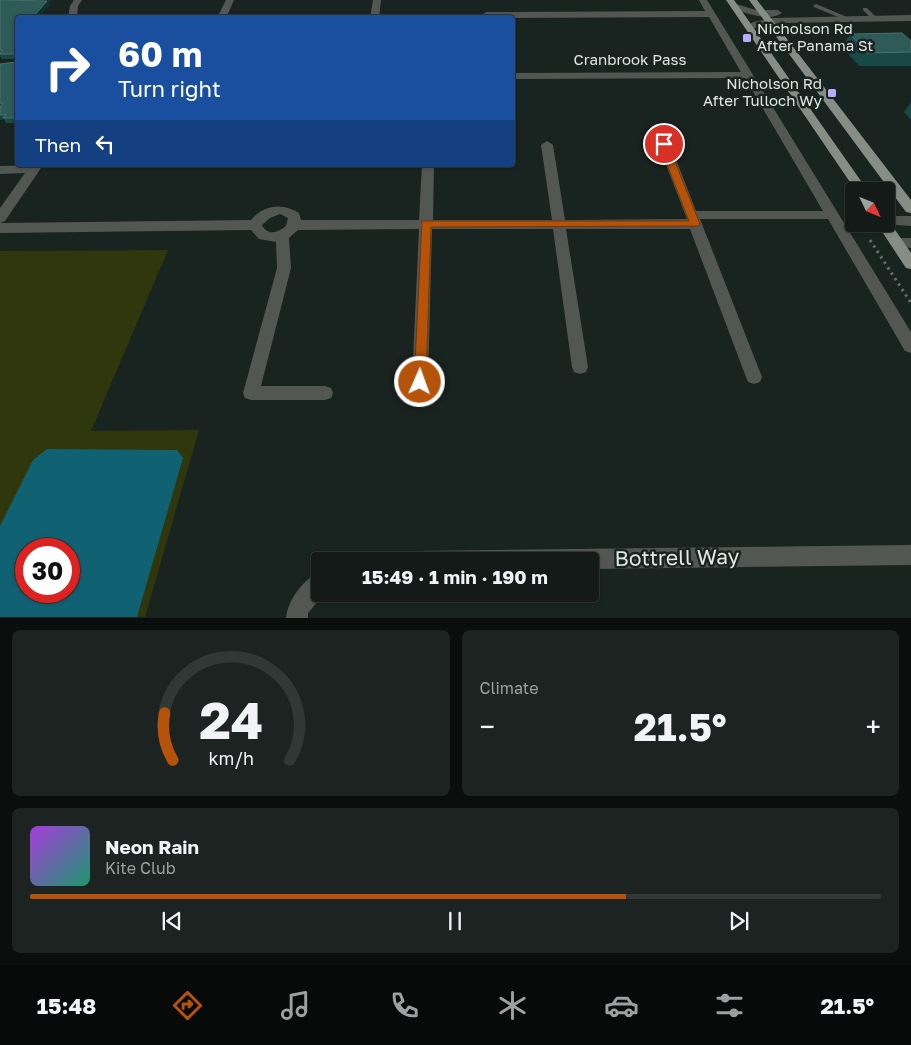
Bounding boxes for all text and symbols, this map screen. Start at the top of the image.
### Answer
place label: Nicholson Rd After Panama St [757,19,873,54]
marker: Nicholson Rd After Panama St [741,32,753,44]
text: 60 m [118,33,202,75]
icon: right [35,35,100,100]
street label: Cranbrook Pass [574,50,686,68]
place label: Nicholson Rd After Tulloch Wy [703,74,823,109]
text: Turn right [118,75,221,102]
marker: Nicholson Rd After Tulloch Wy [826,87,838,99]
pin [643,123,685,165]
icon: left [91,130,119,158]
icon: arrive [650,130,678,158]
text: Then [35,133,81,156]
north arrow [845,182,895,232]
map controls [845,182,895,232]
position arrow [393,355,445,407]
speed limit sign: 30 [15,538,80,603]
street label: Bottrell Way [614,543,740,571]
text: 15:49 · 1 min · 190 m [362,565,548,588]
text: Climate [480,678,539,698]
text: 24 [199,688,263,750]
text: 21.5° [634,704,727,749]
text: − [480,710,495,743]
text: + [866,710,881,743]
text: km/h [208,747,253,769]
text: Neon Rain [105,835,199,858]
text: Kite Club [105,858,176,878]
icon: previous [158,907,186,935]
icon: pause [441,907,469,935]
icon: next [725,907,753,935]
icon: directions [170,988,205,1023]
icon: music [278,988,313,1023]
icon: phone [387,988,422,1023]
icon: climate [495,988,530,1023]
icon: car [604,988,639,1023]
icon: filters [712,988,747,1023]
text: 15:48 [37,992,96,1019]
text: 21.5° [820,992,874,1019]

